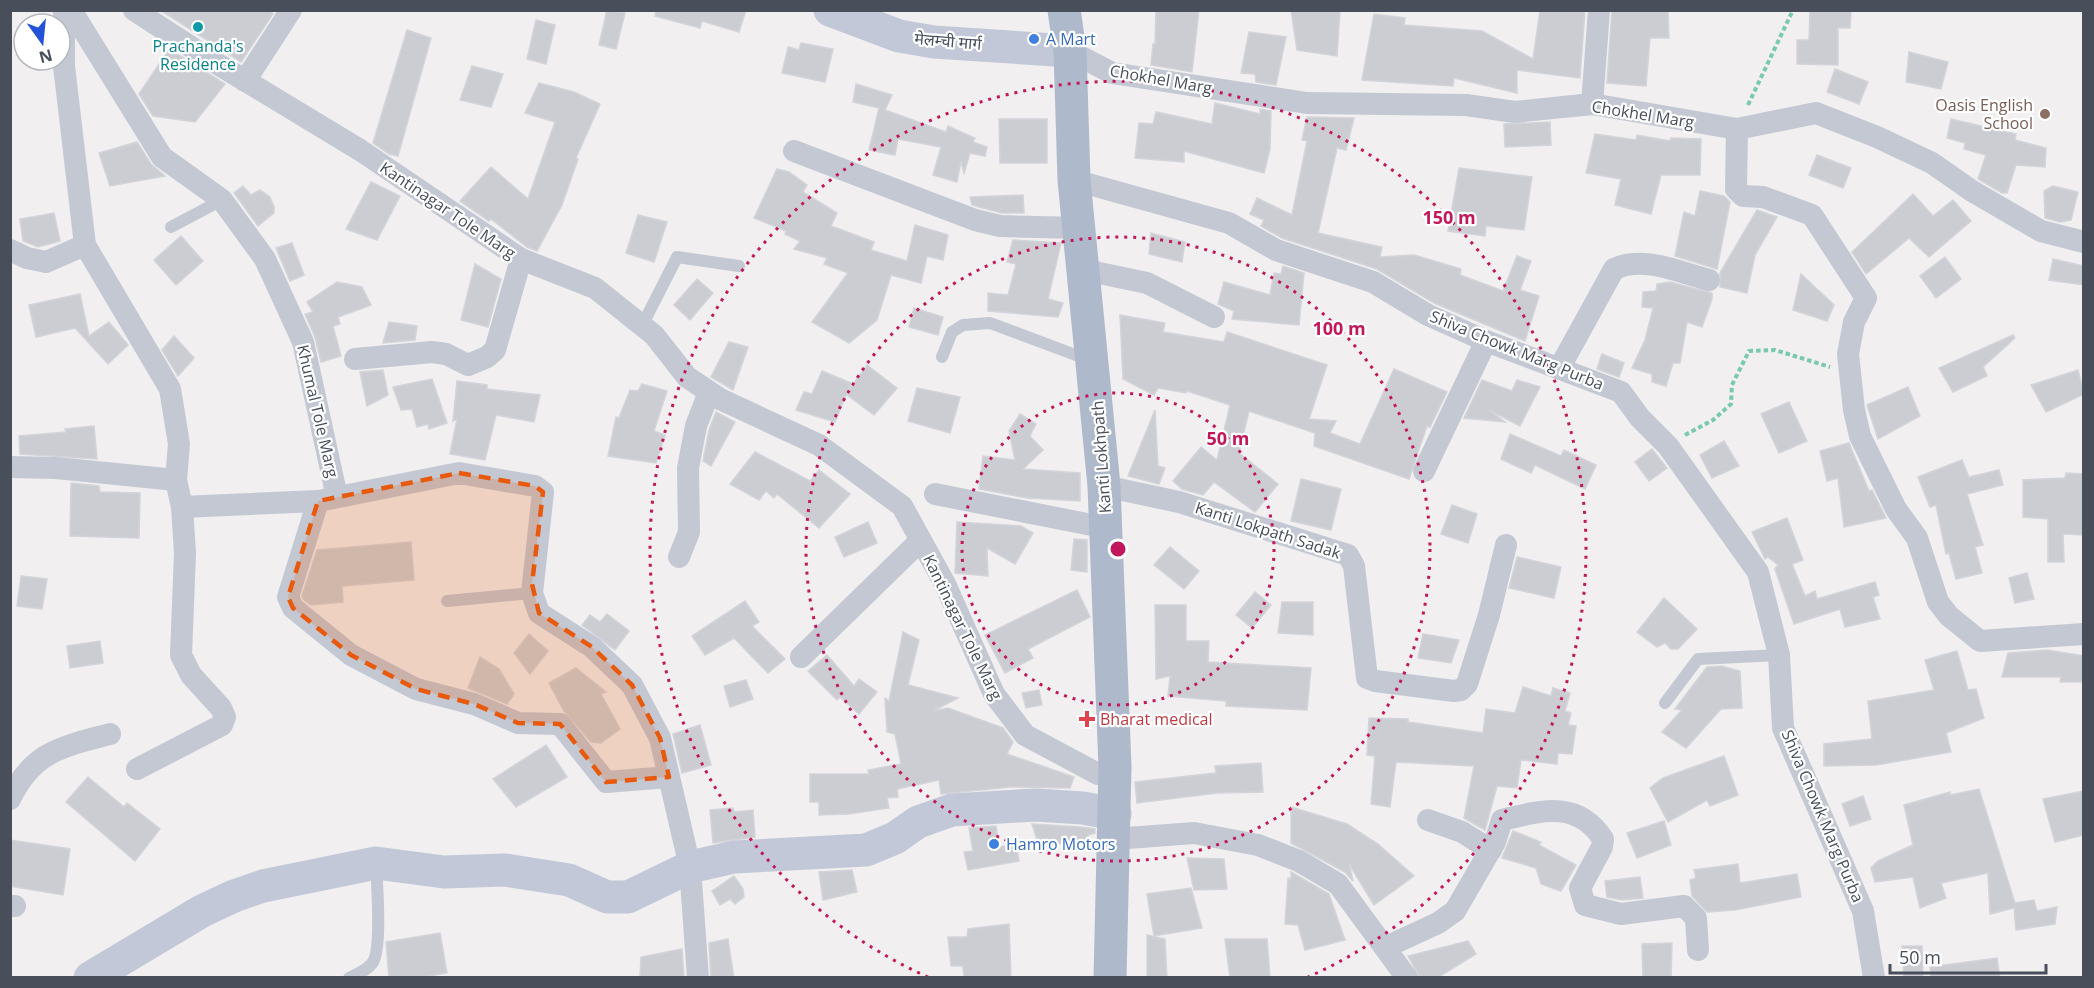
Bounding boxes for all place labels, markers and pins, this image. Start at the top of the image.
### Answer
marker: Prachanda's Residence [191,20,205,34]
place label: A Mart [1046,28,1096,50]
marker: A Mart [1027,32,1041,46]
place label: Prachanda's Residence [152,35,244,75]
place label: Oasis English School [1935,94,2033,134]
marker: Oasis English School [2038,107,2052,121]
centre of rings [1108,539,1128,559]
place label: Bharat medical [1100,708,1213,730]
marker: Bharat medical [1078,710,1096,728]
place label: Hamro Motors [1006,833,1115,855]
marker: Hamro Motors [987,837,1001,851]

